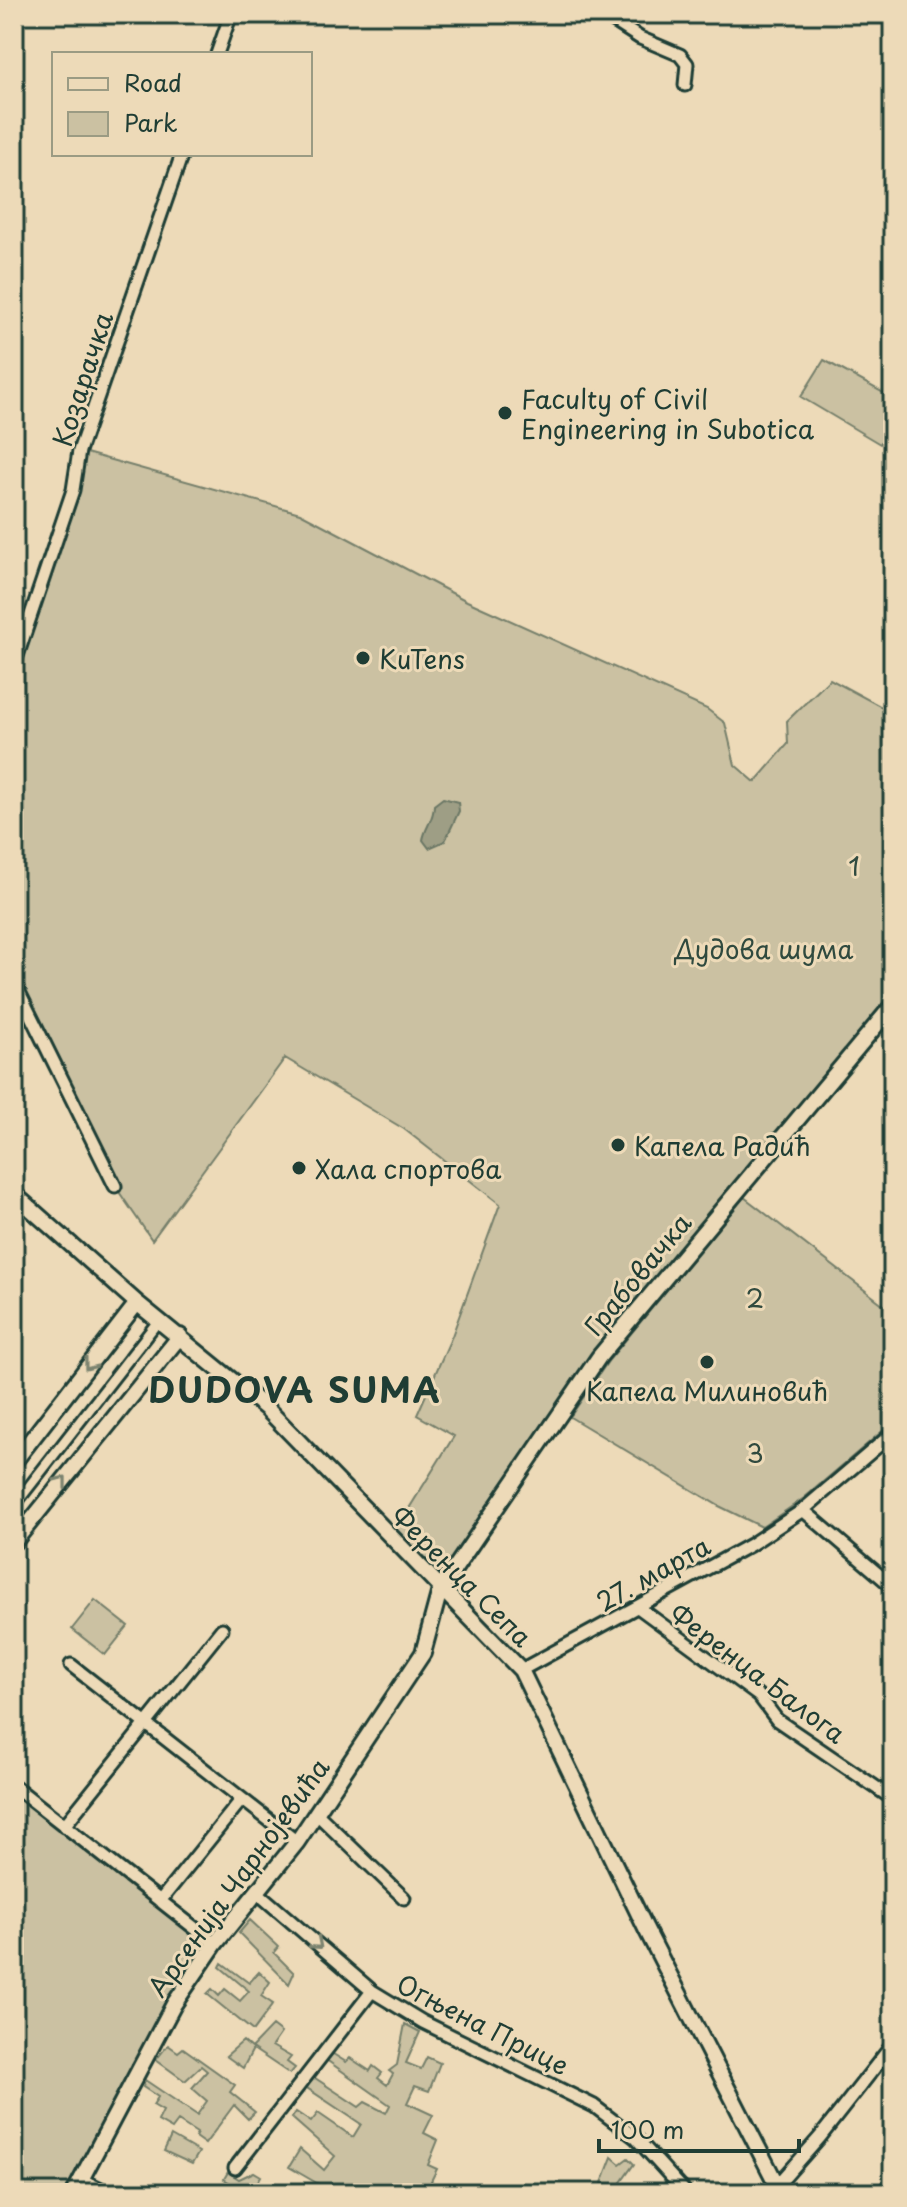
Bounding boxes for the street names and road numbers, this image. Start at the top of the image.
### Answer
street label: Козарачка [42,306,122,451]
street label: Грабовачка [574,1204,700,1344]
street label: Ференца Сепа [383,1497,542,1656]
street label: 27. марта [589,1526,717,1620]
street label: Ференца Балога [662,1594,855,1753]
street label: Арсенија Чарнојевића [138,1749,339,2005]
street label: Огњена Прице [390,1964,576,2084]

